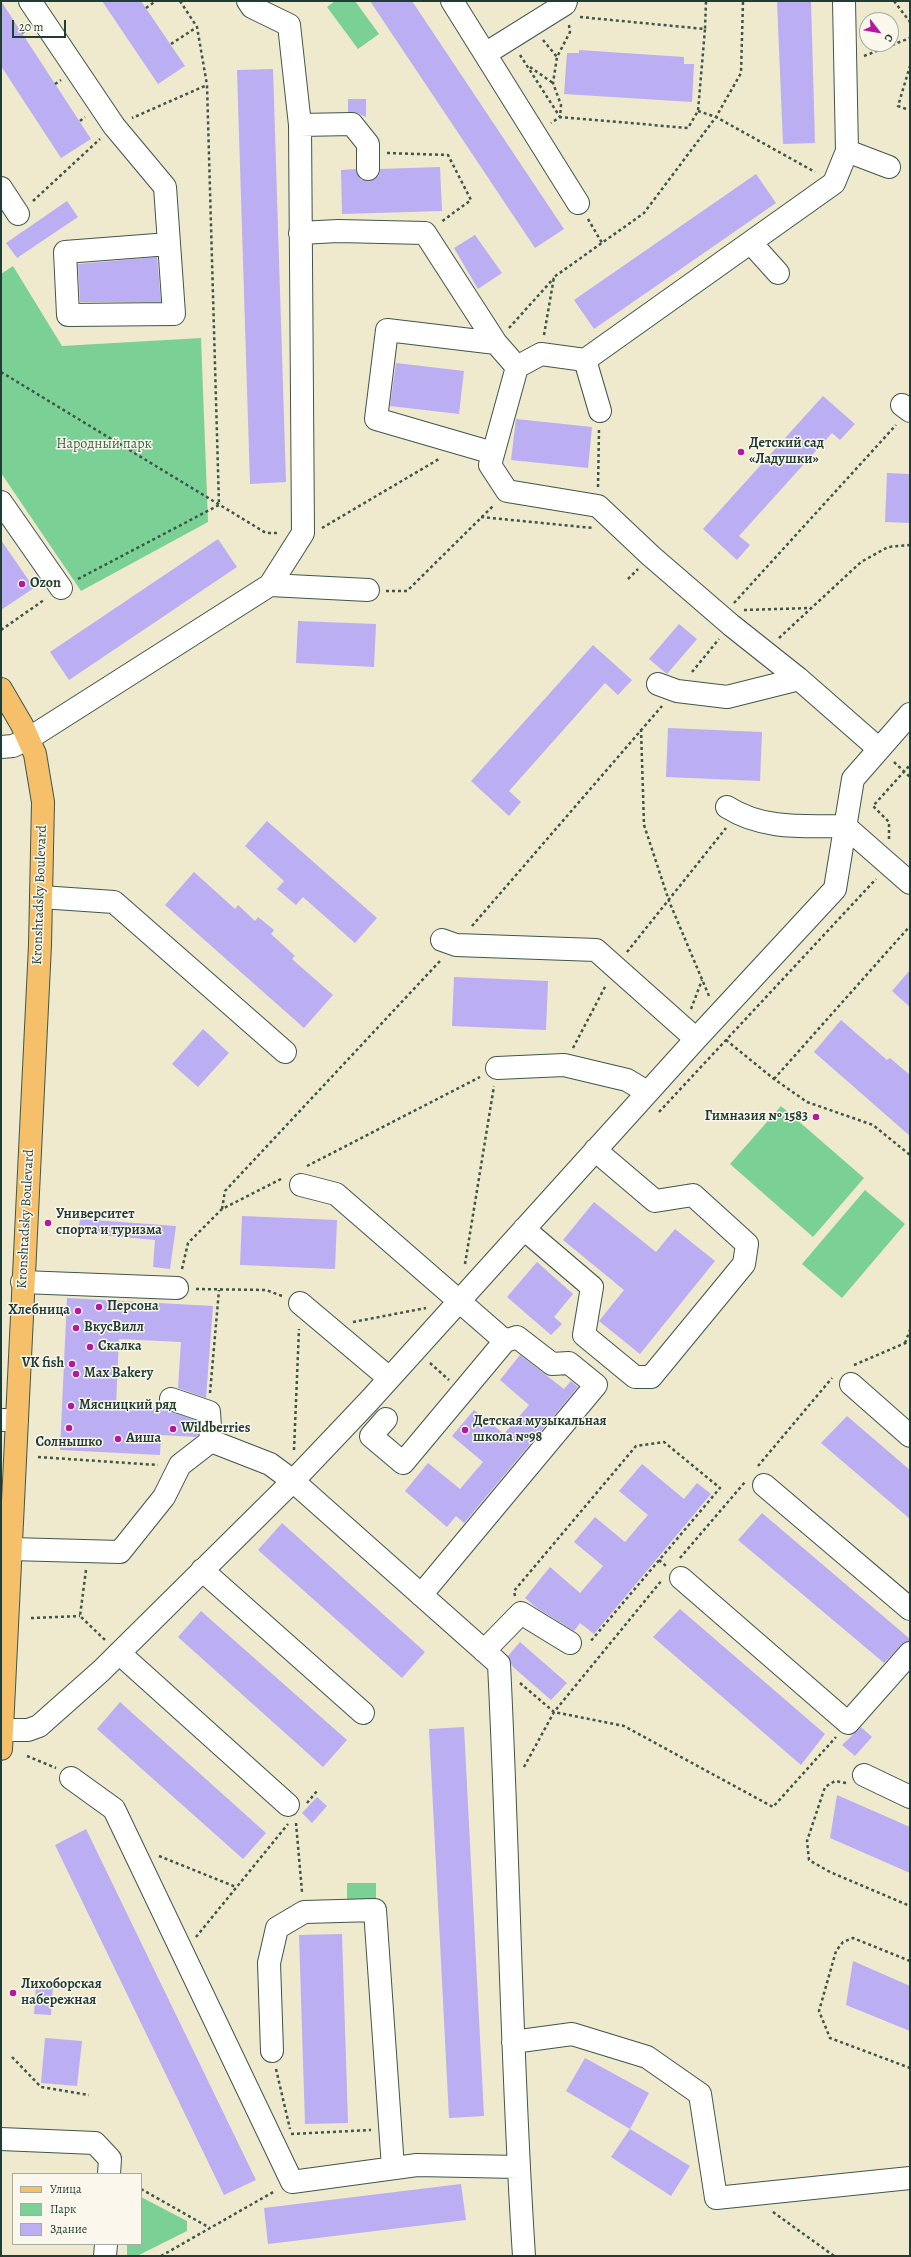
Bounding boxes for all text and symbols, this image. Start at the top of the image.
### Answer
scale bar [14,12,68,38]
north arrow [859,12,899,52]
text: 20 m [19,19,43,35]
text: С [881,31,897,45]
place label: Детский сад «Ладушки» [749,436,824,468]
park label: Народный парк [56,437,152,453]
marker: Детский сад «Ладушки» [736,447,746,457]
place label: Ozon [30,576,61,592]
marker: Ozon [17,579,27,589]
street label: Kronshtadsky Boulevard [29,825,51,965]
place label: Гимназия № 1583 [705,1109,808,1125]
marker: Гимназия № 1583 [811,1112,821,1122]
street label: Kronshtadsky Boulevard [14,1149,38,1289]
place label: Университет спорта и туризма [56,1207,162,1240]
marker: Университет спорта и туризма [43,1218,53,1228]
place label: Персона [107,1299,159,1315]
marker: Персона [94,1302,104,1312]
place label: Хлебница [8,1303,70,1319]
marker: Хлебница [73,1306,83,1316]
place label: ВкусВилл [84,1320,144,1336]
marker: ВкусВилл [71,1323,81,1333]
place label: Скалка [98,1339,142,1355]
marker: Скалка [85,1342,95,1352]
place label: VK fish [22,1356,64,1372]
marker: VK fish [67,1359,77,1369]
place label: Max Bakery [84,1366,153,1382]
marker: Max Bakery [71,1369,81,1379]
place label: Мясницкий ряд [79,1398,177,1414]
marker: Мясницкий ряд [66,1401,76,1411]
place label: Детская музыкальная школа №98 [473,1414,607,1446]
place label: Wildberries [181,1421,250,1437]
marker: Солнышко [64,1423,74,1433]
marker: Wildberries [168,1424,178,1434]
marker: Детская музыкальная школа №98 [460,1425,470,1435]
place label: Аиша [126,1431,161,1447]
marker: Аиша [113,1434,123,1444]
place label: Солнышко [36,1435,102,1451]
place label: Лихоборская набережная [21,1977,102,2010]
marker: Лихоборская набережная [8,1988,18,1998]
legend [12,2173,142,2245]
text: Улица [50,2181,81,2197]
text: Парк [50,2201,76,2217]
text: Здание [50,2221,87,2237]

